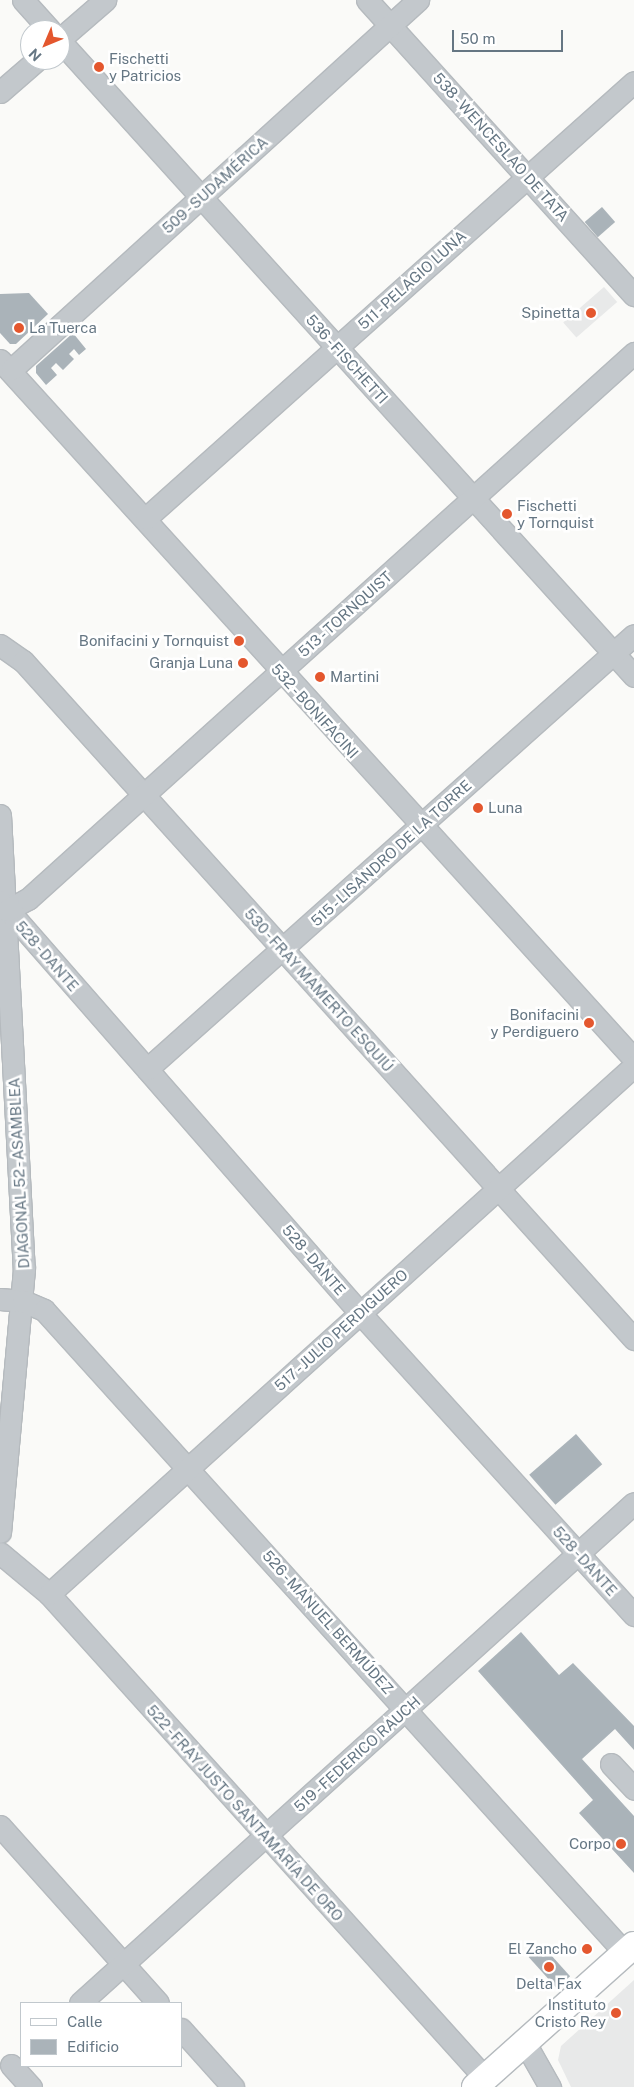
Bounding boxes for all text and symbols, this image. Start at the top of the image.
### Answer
north arrow [20,20,70,70]
scale bar [454,20,565,52]
text: 50 m [460,30,495,47]
text: N [26,45,45,64]
place label: Fischetti y Patricios [109,49,181,84]
marker: Fischetti y Patricios [93,61,105,73]
street label: 538 - WENCESLAO DE TATA [428,67,574,227]
street label: 509 - SUDAMÉRICA [157,131,273,239]
street label: 511 - PELAGIO LUNA [353,225,471,335]
place label: Spinetta [521,304,580,322]
marker: Spinetta [584,306,598,320]
street label: 536 - FISCHETTI [301,309,393,409]
place label: La Tuerca [29,319,97,337]
marker: La Tuerca [13,322,25,334]
place label: Fischetti y Tornquist [517,496,594,531]
marker: Fischetti y Tornquist [501,508,513,520]
street label: 513 - TORNQUIST [293,566,397,662]
place label: Bonifacini y Tornquist [79,632,229,650]
marker: Bonifacini y Tornquist [233,635,245,647]
place label: Granja Luna [149,654,233,672]
marker: Granja Luna [237,657,249,669]
street label: 532 - BONIFACINI [266,658,364,764]
place label: Martini [330,668,379,686]
marker: Martini [314,671,326,683]
street label: 515 - LISANDRO DE LA TORRE [305,775,477,931]
place label: Luna [488,799,522,817]
marker: Luna [472,802,484,814]
street label: 530 - FRAY MAMERTO ESQUIÚ [239,903,399,1077]
street label: 528 - DANTE [10,916,84,996]
place label: Bonifacini y Perdiguero [490,1005,579,1040]
marker: Bonifacini y Perdiguero [583,1017,595,1029]
street label: DIAGONAL 52 - ASAMBLEA [5,1075,33,1271]
street label: 528 - DANTE [277,1220,351,1300]
street label: 517 - JULIO PERDIGUERO [269,1264,413,1396]
street label: 528 - DANTE [548,1521,622,1601]
street label: 526 - MANUEL BERMÚDEZ [257,1545,399,1699]
street label: 519 - FEDERICO RAUCH [288,1691,426,1817]
street label: 522 - FRAY JUSTO SANTAMARÍA DE ORO [141,1699,349,1927]
place label: Corpo [569,1835,611,1853]
marker: Corpo [615,1838,627,1850]
place label: El Zancho [508,1940,577,1958]
marker: El Zancho [581,1943,593,1955]
marker: Delta Fax [543,1961,555,1973]
place label: Delta Fax [516,1975,582,1993]
place label: Instituto Cristo Rey [535,1995,606,2030]
legend [20,2002,182,2067]
marker: Instituto Cristo Rey [610,2007,622,2019]
text: Calle [67,2013,103,2030]
text: Edificio [67,2038,119,2055]

